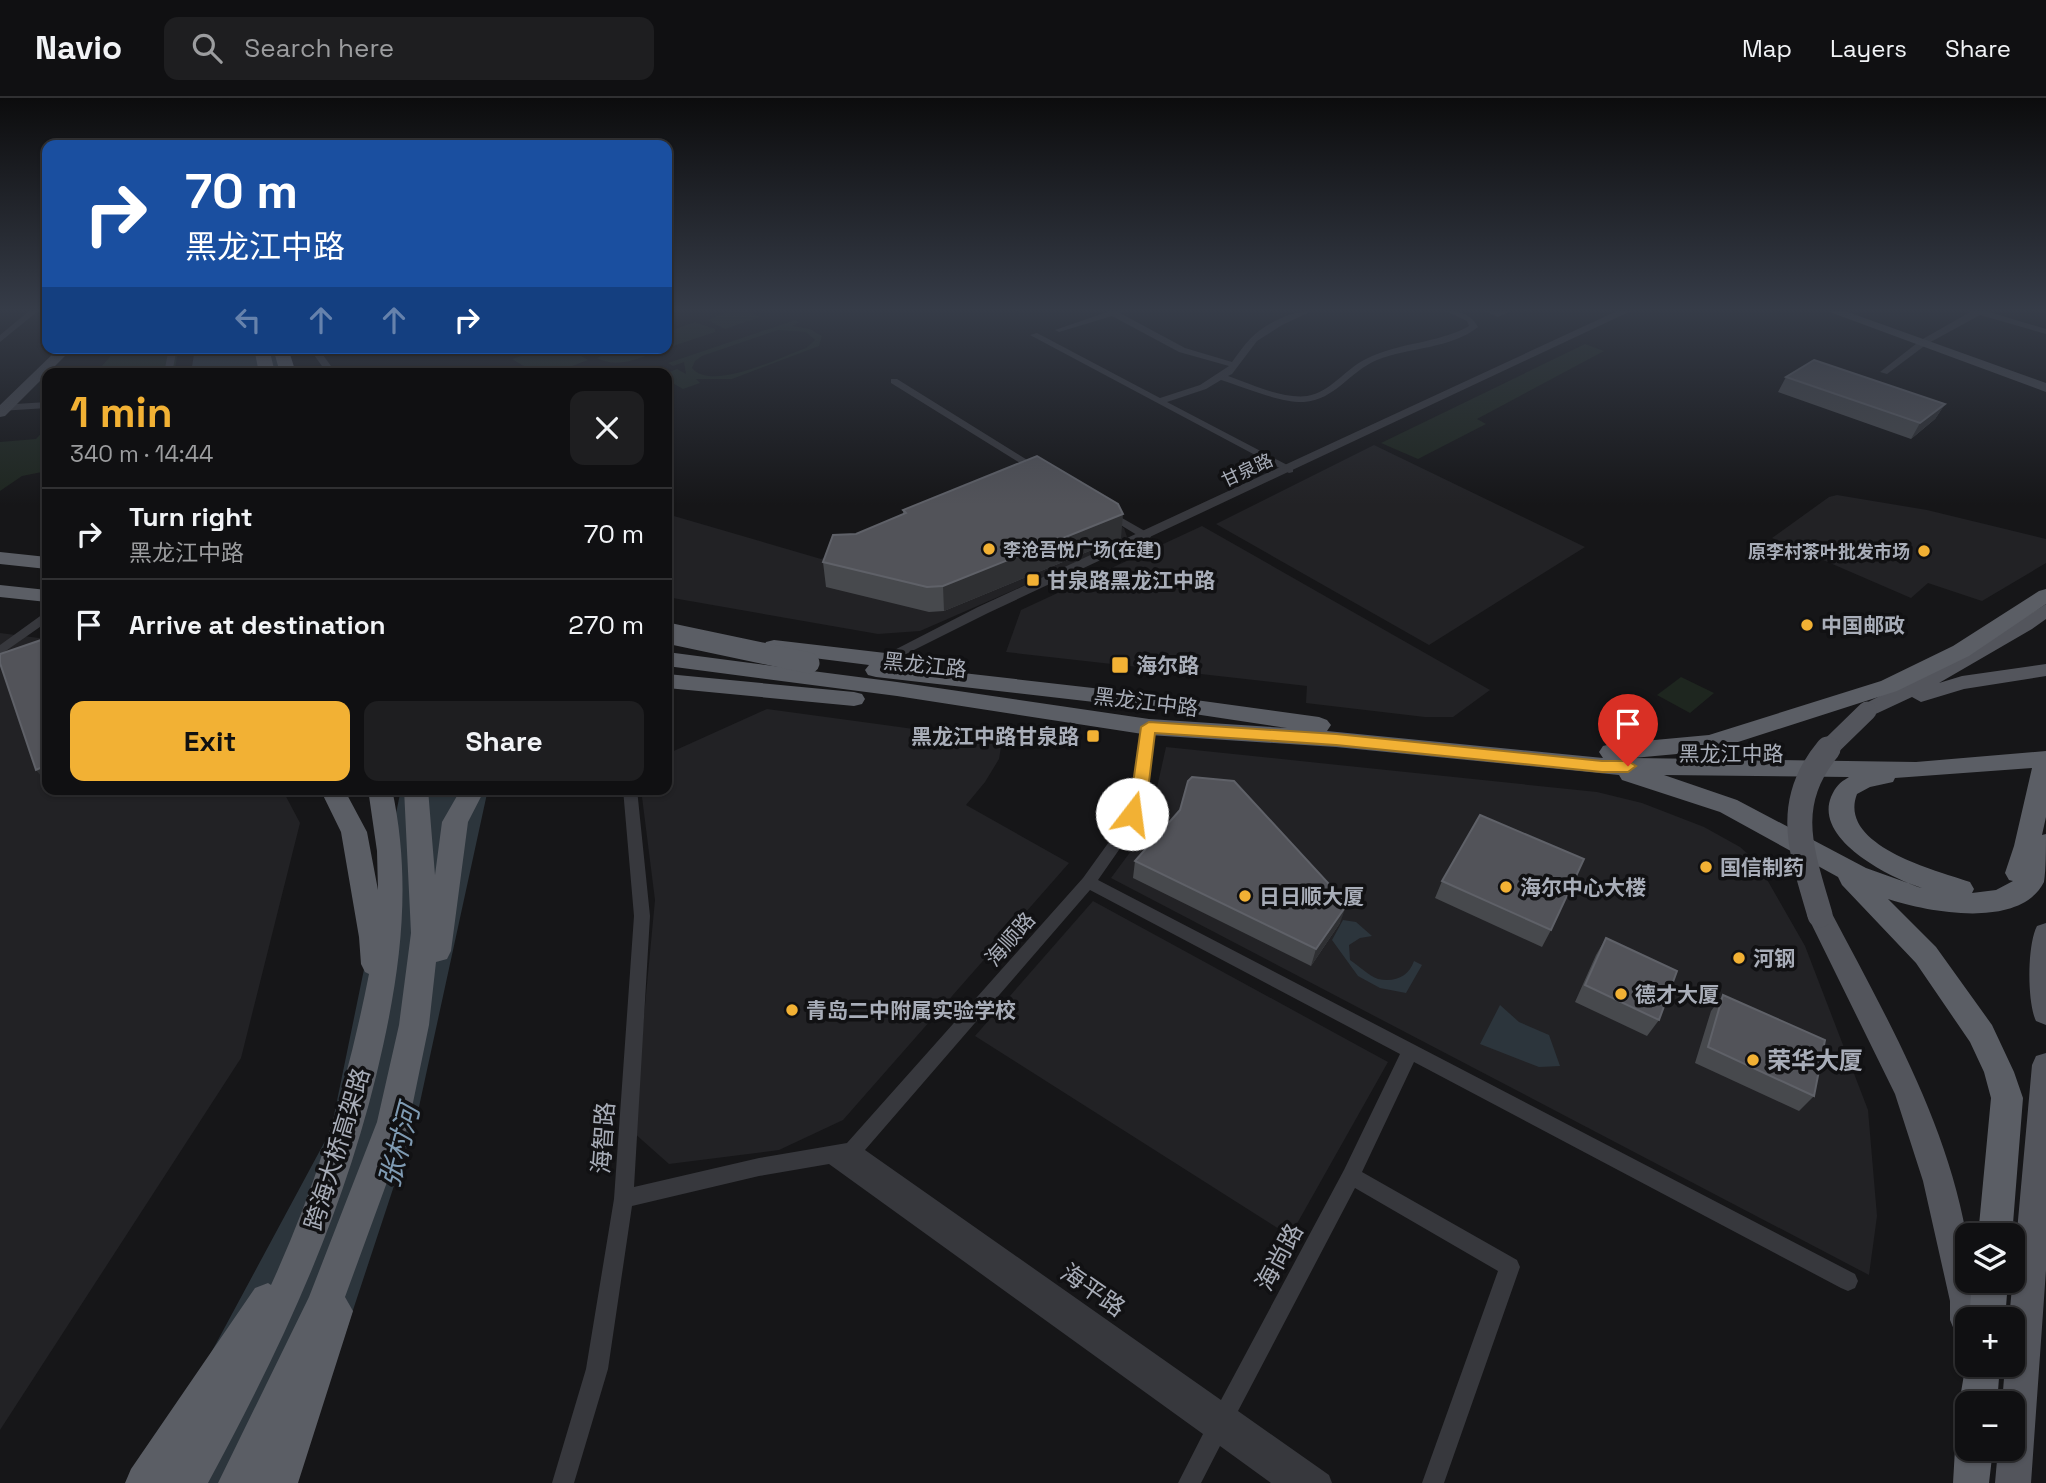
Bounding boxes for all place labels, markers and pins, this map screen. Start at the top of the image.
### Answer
place label: 李沧吾悦广场(在建) [1003,538,1161,561]
place label: 原李村茶叶批发市场 [1748,540,1910,563]
marker: 李沧吾悦广场(在建) [981,541,997,557]
marker: 原李村茶叶批发市场 [1916,543,1932,559]
place label: 甘泉路黑龙江中路 [1047,567,1215,594]
marker: 甘泉路黑龙江中路 [1025,572,1041,588]
place label: 中国邮政 [1821,612,1905,639]
marker: 中国邮政 [1799,617,1815,633]
place label: 海尔路 [1136,652,1199,679]
marker: 海尔路 [1110,655,1130,675]
pin [1598,694,1658,766]
place label: 黑龙江中路甘泉路 [911,723,1079,750]
marker: 黑龙江中路甘泉路 [1085,728,1101,744]
place label: 国信制药 [1720,854,1804,881]
marker: 国信制药 [1698,859,1714,875]
place label: 海尔中心大楼 [1520,874,1646,901]
marker: 海尔中心大楼 [1498,879,1514,895]
place label: 日日顺大厦 [1259,883,1364,910]
marker: 日日顺大厦 [1237,888,1253,904]
place label: 河钢 [1753,945,1795,972]
marker: 河钢 [1731,950,1747,966]
place label: 德才大厦 [1635,981,1719,1008]
marker: 德才大厦 [1613,986,1629,1002]
place label: 青岛二中附属实验学校 [806,997,1016,1024]
marker: 青岛二中附属实验学校 [784,1002,800,1018]
place label: 荣华大厦 [1767,1045,1863,1076]
marker: 荣华大厦 [1745,1052,1761,1068]

